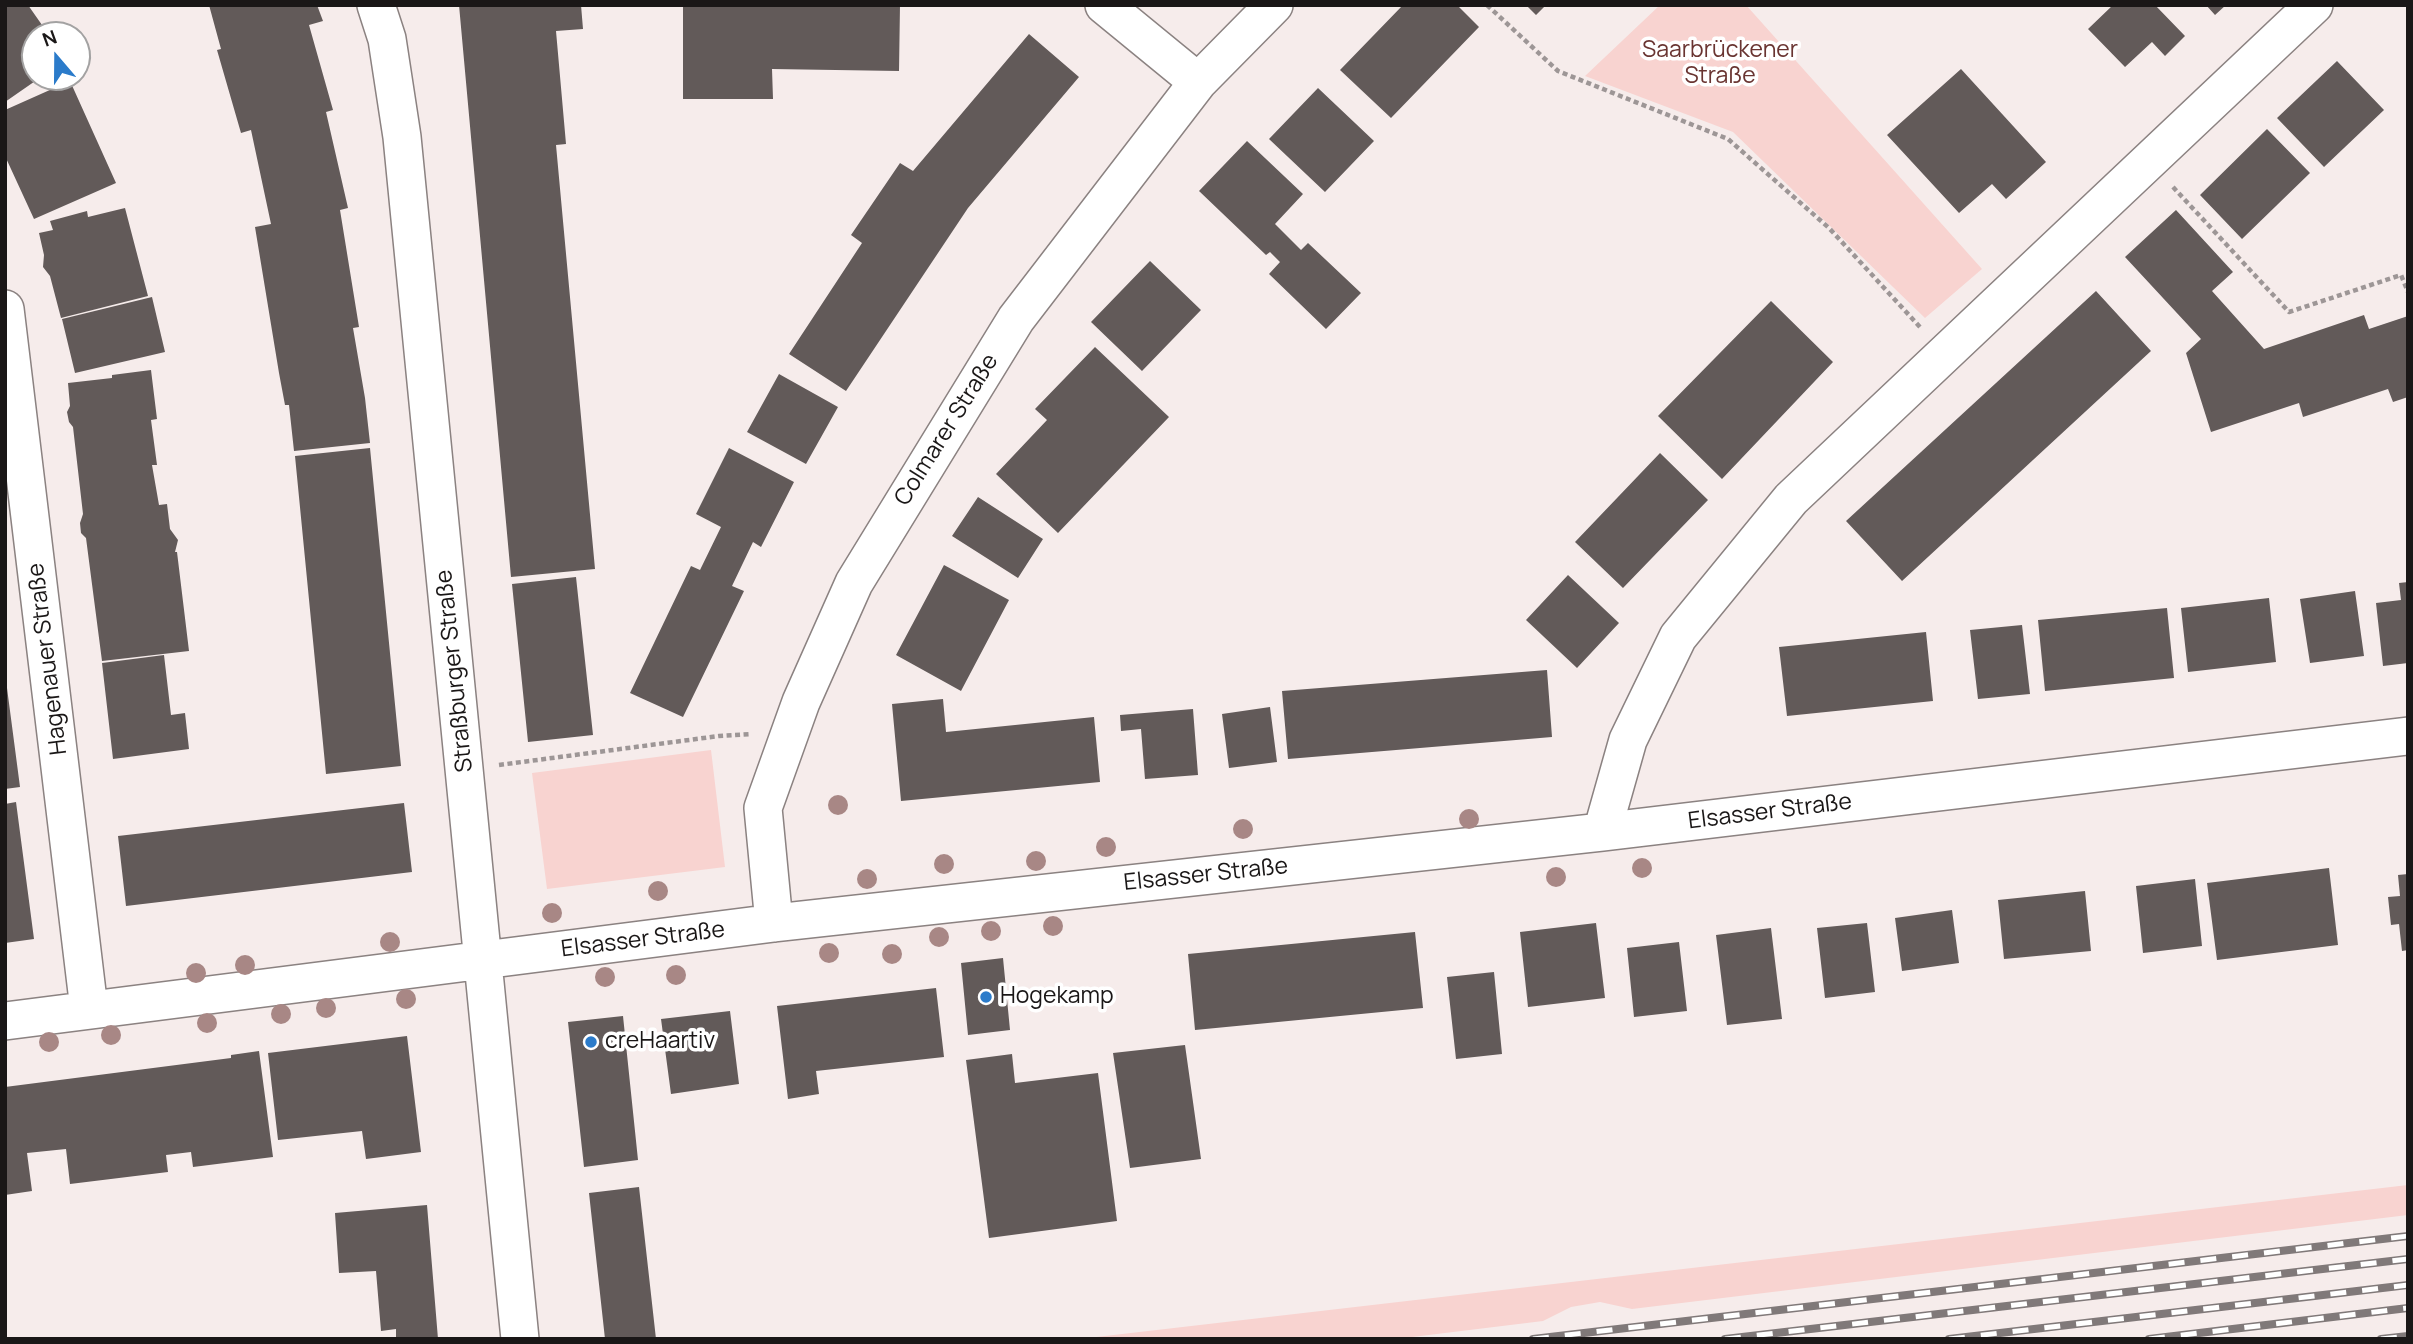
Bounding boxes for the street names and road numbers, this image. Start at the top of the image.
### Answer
street label: Colmarer Straße [889,349,1005,511]
street label: Hagenauer Straße [23,562,73,756]
street label: Straßburger Straße [431,568,479,774]
street label: Elsasser Straße [1686,788,1854,836]
street label: Elsasser Straße [1122,853,1290,897]
street label: Elsasser Straße [559,916,727,964]

